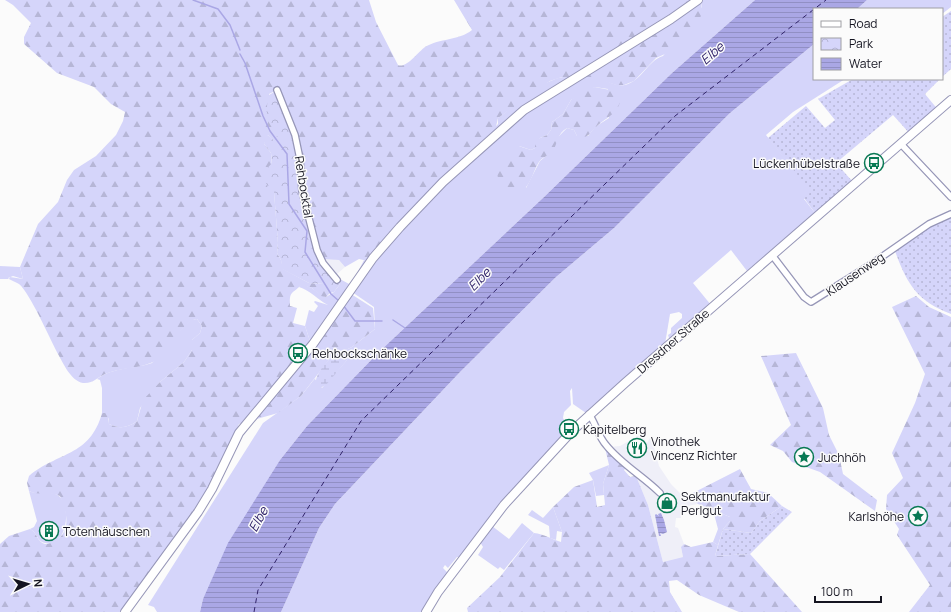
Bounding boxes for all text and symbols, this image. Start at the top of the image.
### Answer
legend [813,8,943,80]
text: Road [849,15,877,32]
text: Park [849,35,874,52]
water label: Elbe [696,37,729,68]
text: Water [849,55,883,72]
bus stop icon: Lückenhübelstraße [863,152,885,174]
street label: Rehbocktal [291,155,317,219]
place label: Lückenhübelstraße [753,155,860,172]
street label: Klausenweg [822,248,888,300]
water label: Elbe [464,263,495,294]
street label: Dresdner Straße [633,305,713,377]
bus stop icon: Rehbockschänke [287,342,309,364]
place label: Rehbockschänke [312,345,407,362]
bus stop icon: Kapitelberg [558,418,580,440]
place label: Kapitelberg [583,421,646,438]
place label: Vinothek Vincenz Richter [651,433,738,464]
restaurant icon: Vinothek Vincenz Richter [626,437,648,459]
place icon: Juchhöh [793,446,815,468]
place label: Juchhöh [818,449,866,466]
place label: Sektmanufaktur Perlgut [681,488,771,519]
shop icon: Sektmanufaktur Perlgut [656,492,678,514]
water label: Elbe [244,502,273,535]
place icon: Karlshöhe [907,505,929,527]
place label: Karlshöhe [848,508,904,525]
building icon: Totenhäuschen [38,520,60,542]
place label: Totenhäuschen [63,523,150,540]
north arrow [8,564,48,604]
text: N [31,578,46,588]
scale bar [815,578,881,604]
text: 100 m [821,583,853,600]

